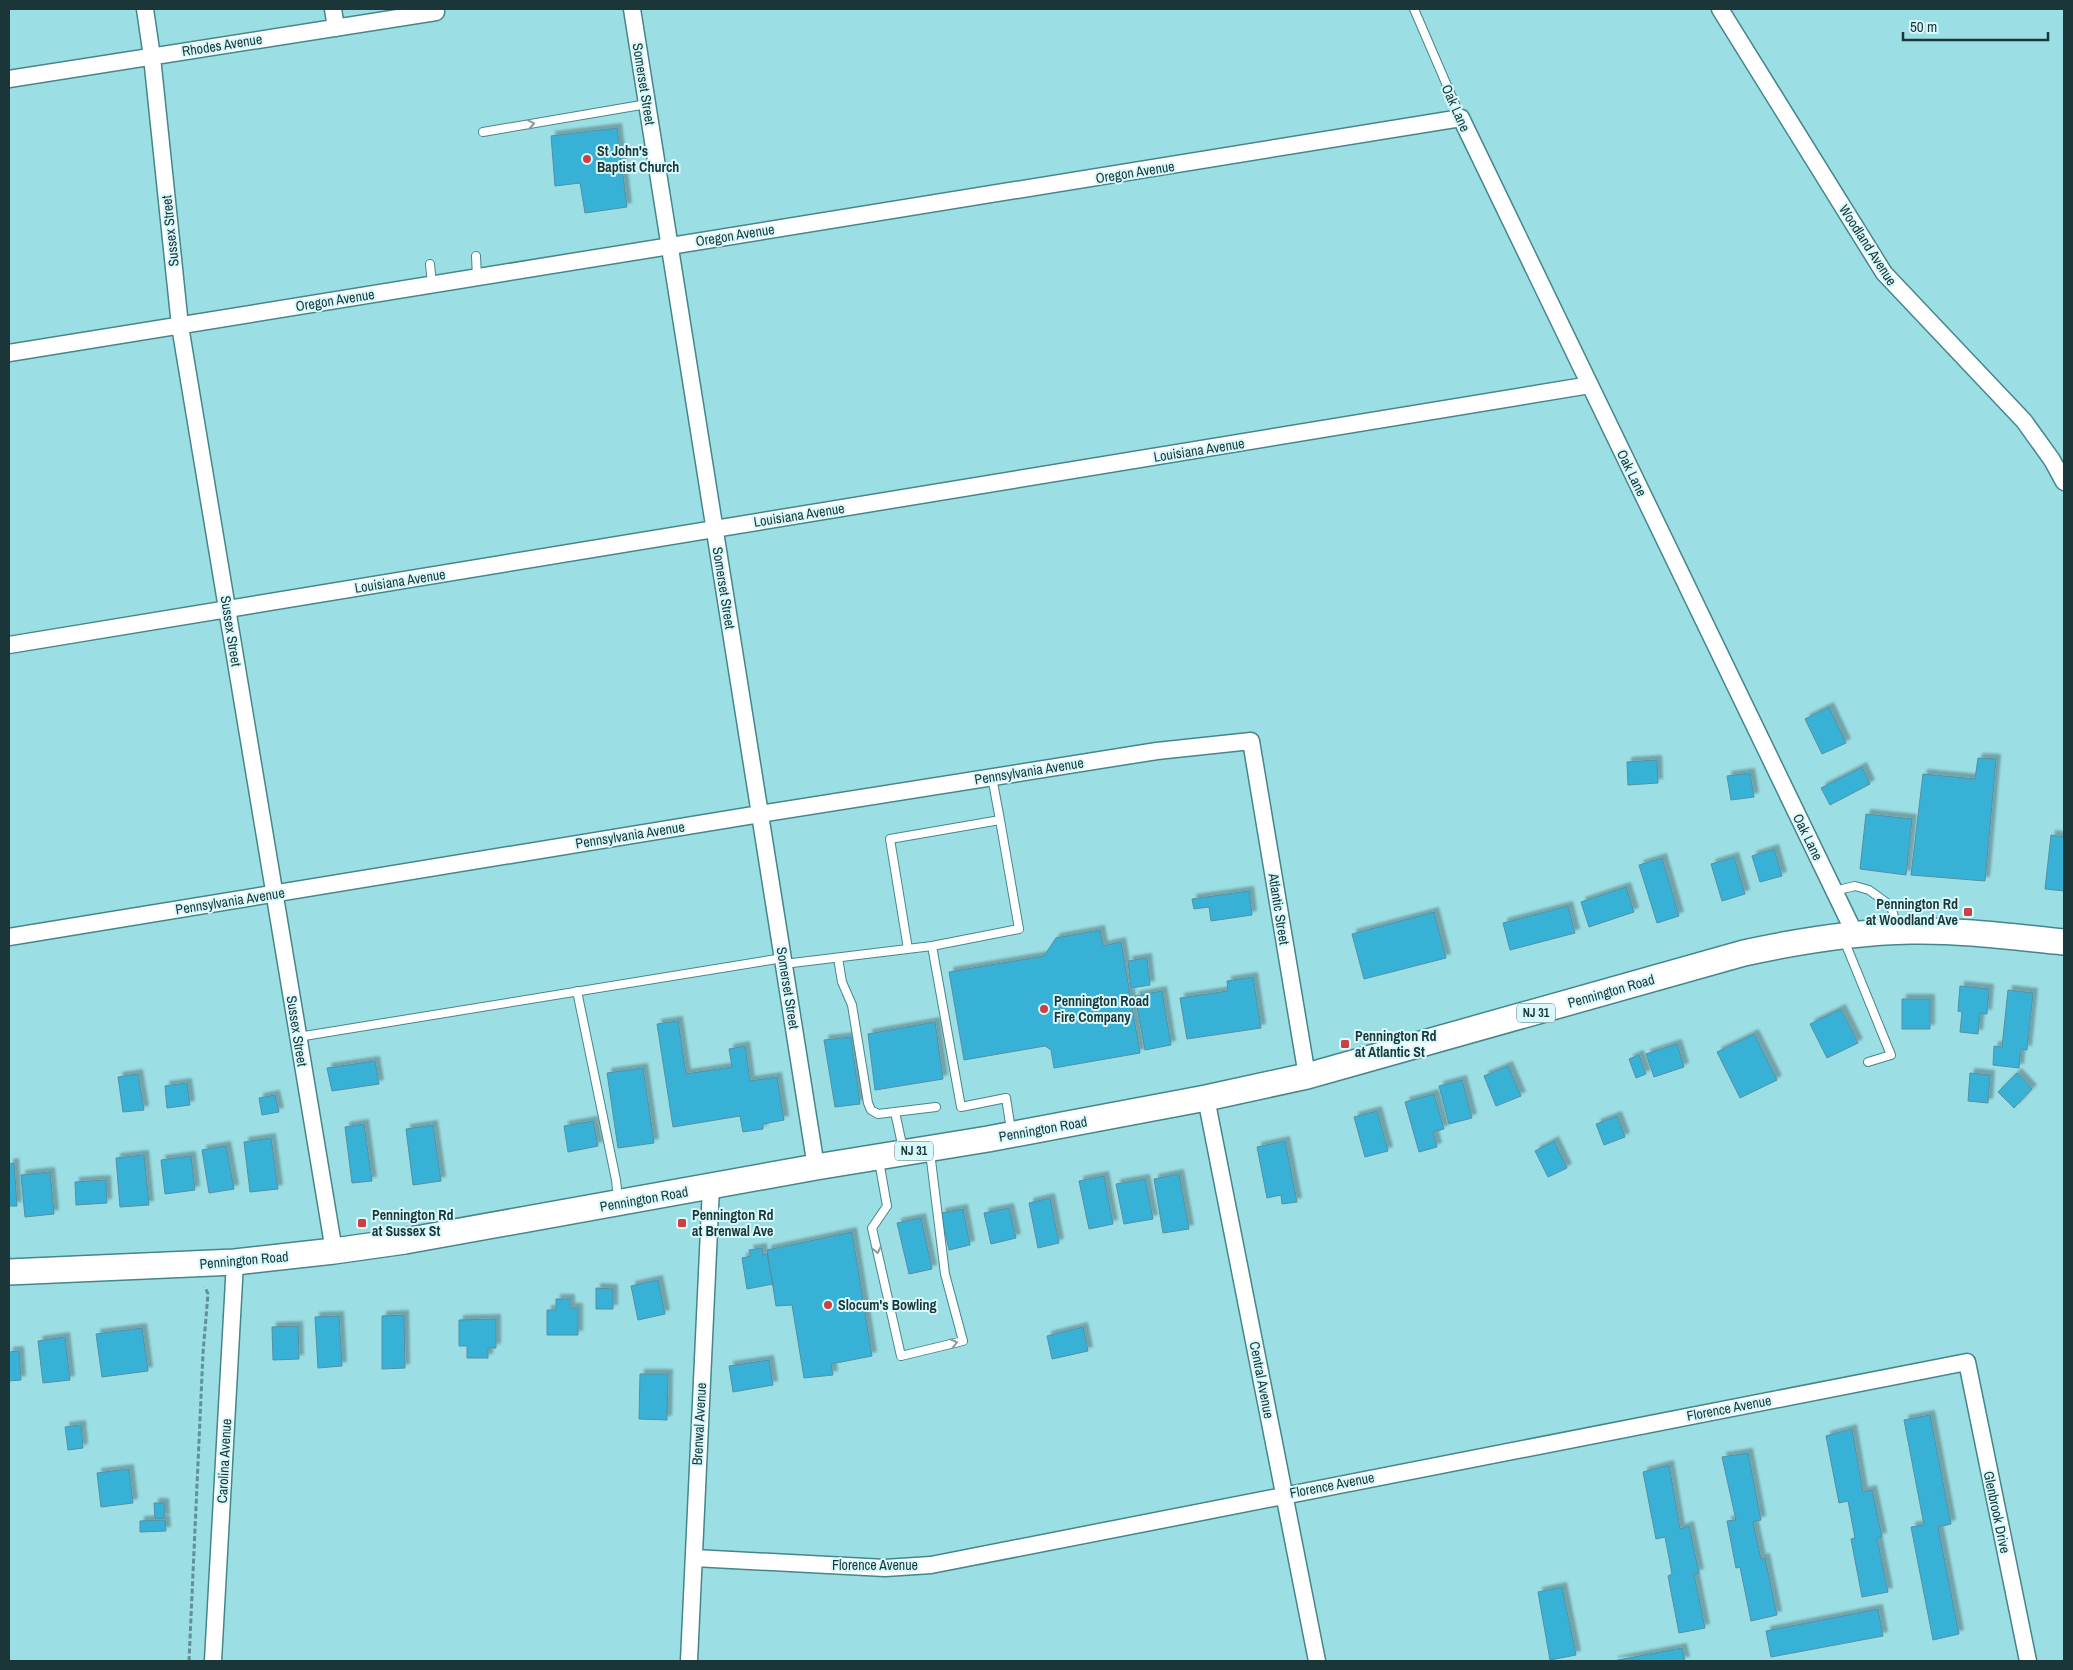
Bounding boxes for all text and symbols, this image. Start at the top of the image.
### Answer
scale bar [1903,10,2048,42]
text: 50 m [1910,16,1937,37]
street label: Rhodes Avenue [181,30,263,60]
street label: Somerset Street [629,42,659,126]
street label: Oak Lane [1438,82,1474,134]
one-way arrow [527,119,535,129]
place label: St John's Baptist Church [597,142,679,176]
marker: St John's Baptist Church [581,153,593,165]
street label: Oregon Avenue [1094,157,1176,187]
street label: Sussex Street [157,195,183,267]
street label: Woodland Avenue [1835,201,1901,289]
street label: Oregon Avenue [694,220,776,250]
street label: Oregon Avenue [294,285,376,315]
street label: Louisiana Avenue [1152,434,1246,466]
street label: Oak Lane [1613,447,1651,499]
street label: Louisiana Avenue [752,499,846,531]
street label: Somerset Street [709,546,739,630]
street label: Louisiana Avenue [353,565,447,597]
street label: Sussex Street [217,594,245,668]
street label: Pennsylvania Avenue [973,753,1085,789]
street label: Oak Lane [1789,811,1827,863]
street label: Pennsylvania Avenue [574,817,686,853]
street label: Atlantic Street [1264,871,1294,946]
street label: Pennsylvania Avenue [174,883,286,919]
place label: Pennington Rd at Woodland Ave [1866,895,1958,929]
marker: Pennington Rd at Woodland Ave [1962,906,1974,918]
street label: Somerset Street [773,946,803,1030]
street label: Pennington Road [1566,970,1656,1012]
place label: Pennington Road Fire Company [1054,992,1149,1026]
street label: Sussex Street [283,994,311,1068]
marker: Pennington Road Fire Company [1038,1003,1050,1015]
road number: NJ 31 [1517,1004,1555,1022]
place label: Pennington Rd at Atlantic St [1355,1027,1437,1061]
marker: Pennington Rd at Atlantic St [1339,1038,1351,1050]
street label: Pennington Road [997,1112,1089,1146]
road number: NJ 31 [895,1142,933,1160]
street label: Pennington Road [598,1182,690,1216]
place label: Pennington Rd at Sussex St [372,1206,454,1240]
place label: Pennington Rd at Brenwal Ave [692,1206,774,1240]
marker: Pennington Rd at Sussex St [356,1217,368,1229]
marker: Pennington Rd at Brenwal Ave [676,1217,688,1229]
one-way arrow [871,1246,882,1255]
street label: Pennington Road [199,1247,289,1273]
place label: Slocum's Bowling [838,1296,936,1314]
marker: Slocum's Bowling [822,1299,834,1311]
one-way arrow [949,1338,958,1349]
street label: Central Avenue [1246,1340,1278,1420]
street label: Brenwal Avenue [688,1382,710,1466]
street label: Florence Avenue [1685,1391,1773,1425]
street label: Carolina Avenue [213,1418,235,1504]
street label: Florence Avenue [1288,1468,1376,1502]
street label: Glenbrook Drive [1980,1469,2014,1555]
street label: Florence Avenue [832,1556,918,1574]

